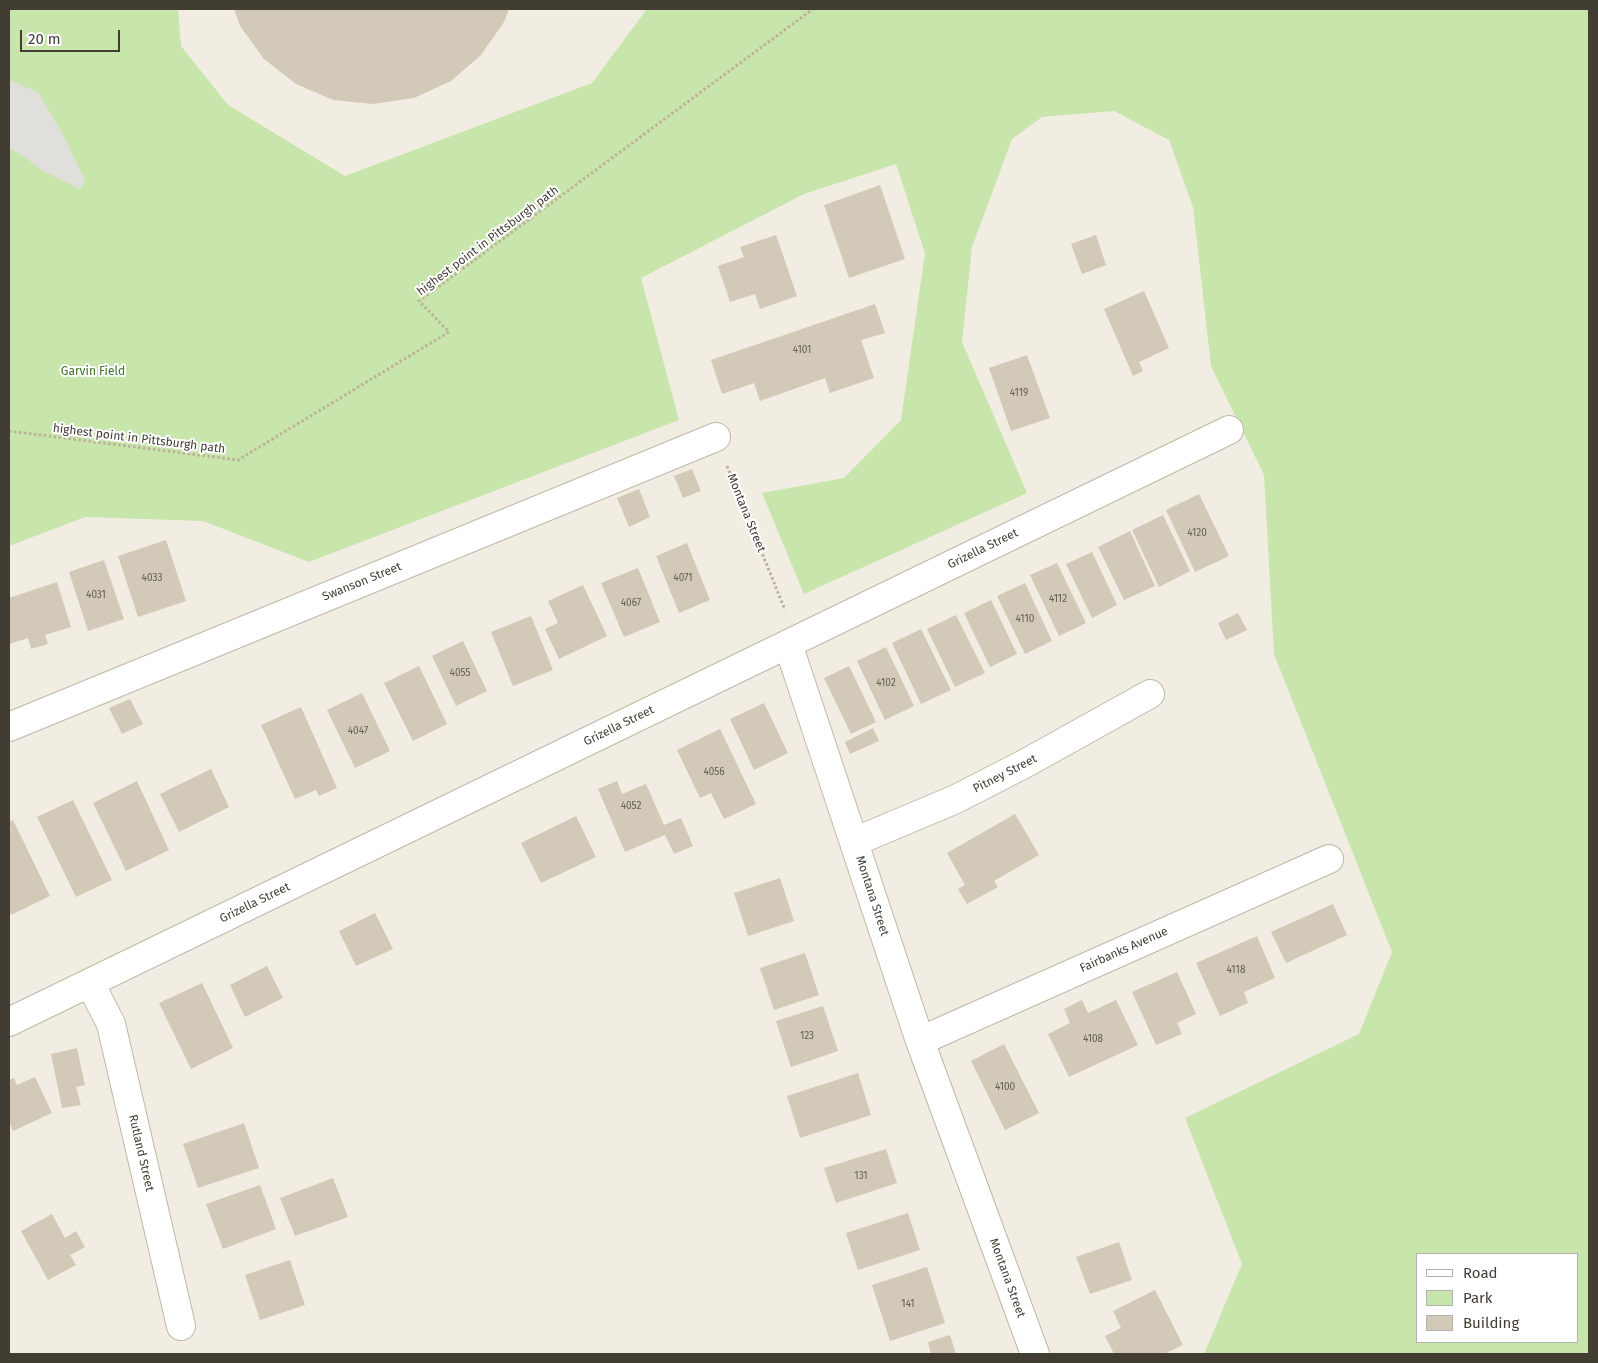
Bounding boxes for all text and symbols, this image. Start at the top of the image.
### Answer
scale bar [22,20,122,52]
text: 20 m [28,30,61,48]
street label: highest point in Pittsburgh path [414,183,562,299]
house number: 4101 [793,344,811,356]
park label: Garvin Field [61,365,125,379]
house number: 4119 [1010,387,1028,399]
street label: highest point in Pittsburgh path [52,421,226,457]
street label: Montana Street [724,472,768,554]
street label: Grizella Street [945,526,1021,572]
house number: 4120 [1187,527,1207,539]
street label: Swanson Street [320,560,404,604]
house number: 4033 [142,572,162,584]
house number: 4071 [673,572,693,584]
house number: 4031 [86,589,106,601]
house number: 4112 [1049,593,1067,605]
house number: 4067 [621,597,641,609]
house number: 4110 [1016,613,1034,625]
house number: 4055 [450,667,470,679]
house number: 4102 [876,677,896,689]
street label: Grizella Street [581,703,657,749]
house number: 4047 [348,725,368,737]
street label: Pitney Street [971,752,1039,796]
house number: 4056 [703,766,725,778]
house number: 4052 [621,800,641,812]
street label: Montana Street [852,854,892,938]
street label: Grizella Street [217,880,293,926]
street label: Fairbanks Avenue [1078,924,1170,976]
house number: 4118 [1227,964,1245,976]
house number: 123 [800,1030,814,1042]
house number: 4108 [1083,1033,1103,1045]
house number: 4100 [995,1081,1015,1093]
street label: Rutland Street [125,1113,157,1193]
house number: 131 [854,1170,868,1182]
street label: Montana Street [986,1236,1028,1320]
legend [1416,1253,1578,1343]
text: Road [1463,1264,1498,1282]
text: Park [1463,1289,1493,1307]
house number: 141 [901,1298,915,1310]
text: Building [1463,1314,1519,1332]

